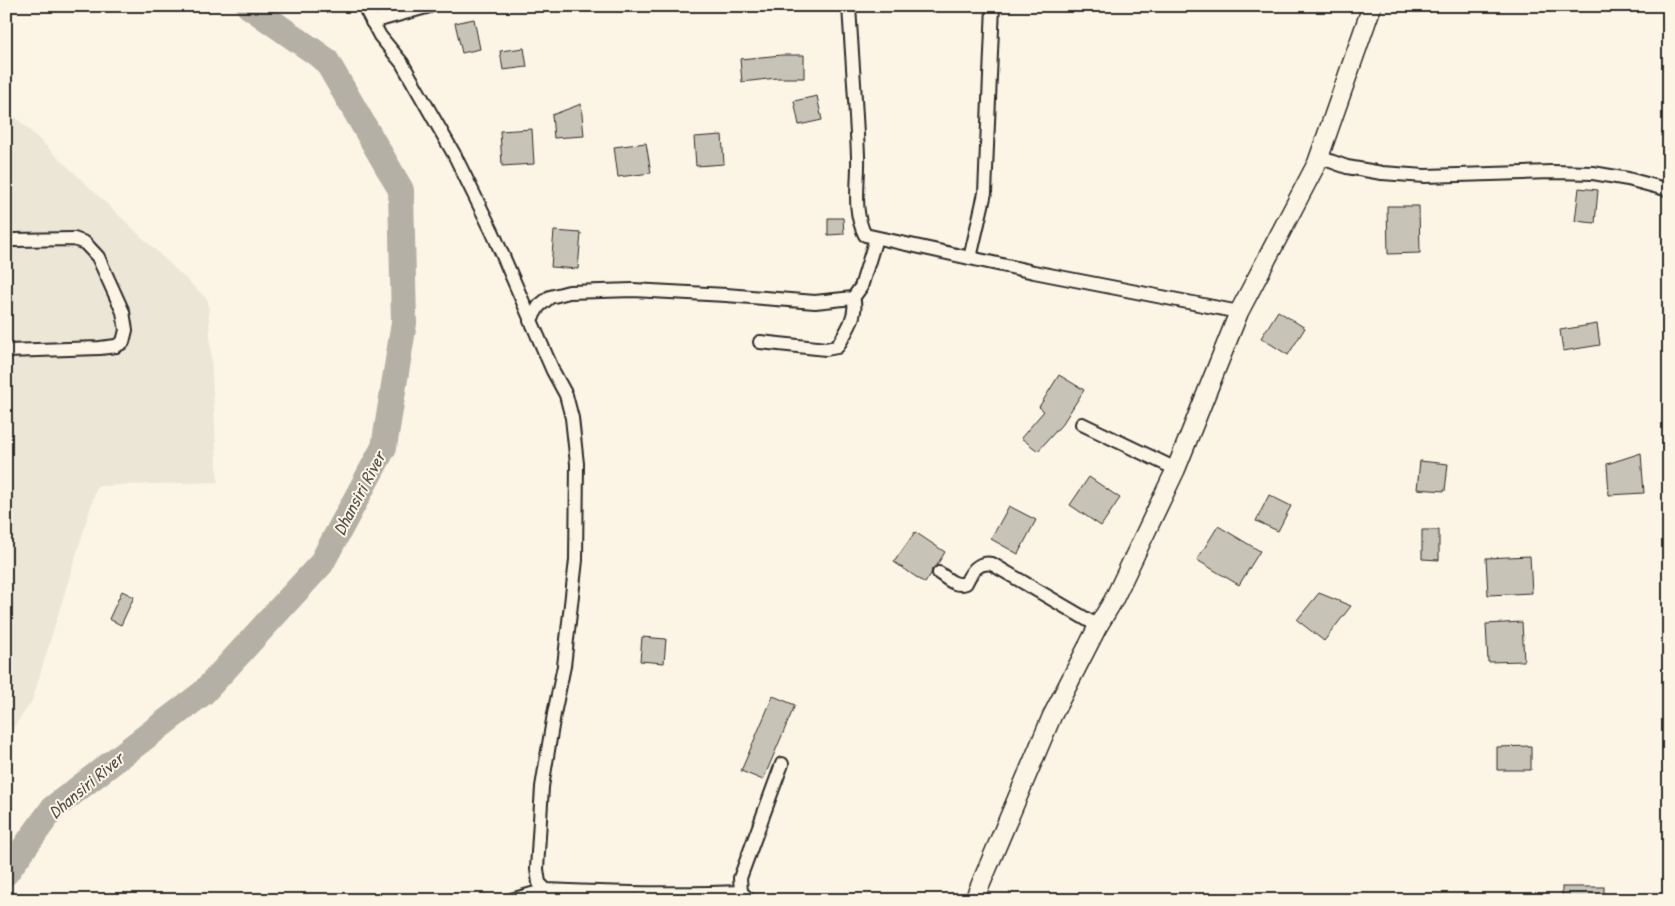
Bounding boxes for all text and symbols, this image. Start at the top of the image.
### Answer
water label: Dhansiri River [327,445,392,539]
water label: Dhansiri River [43,745,130,824]

